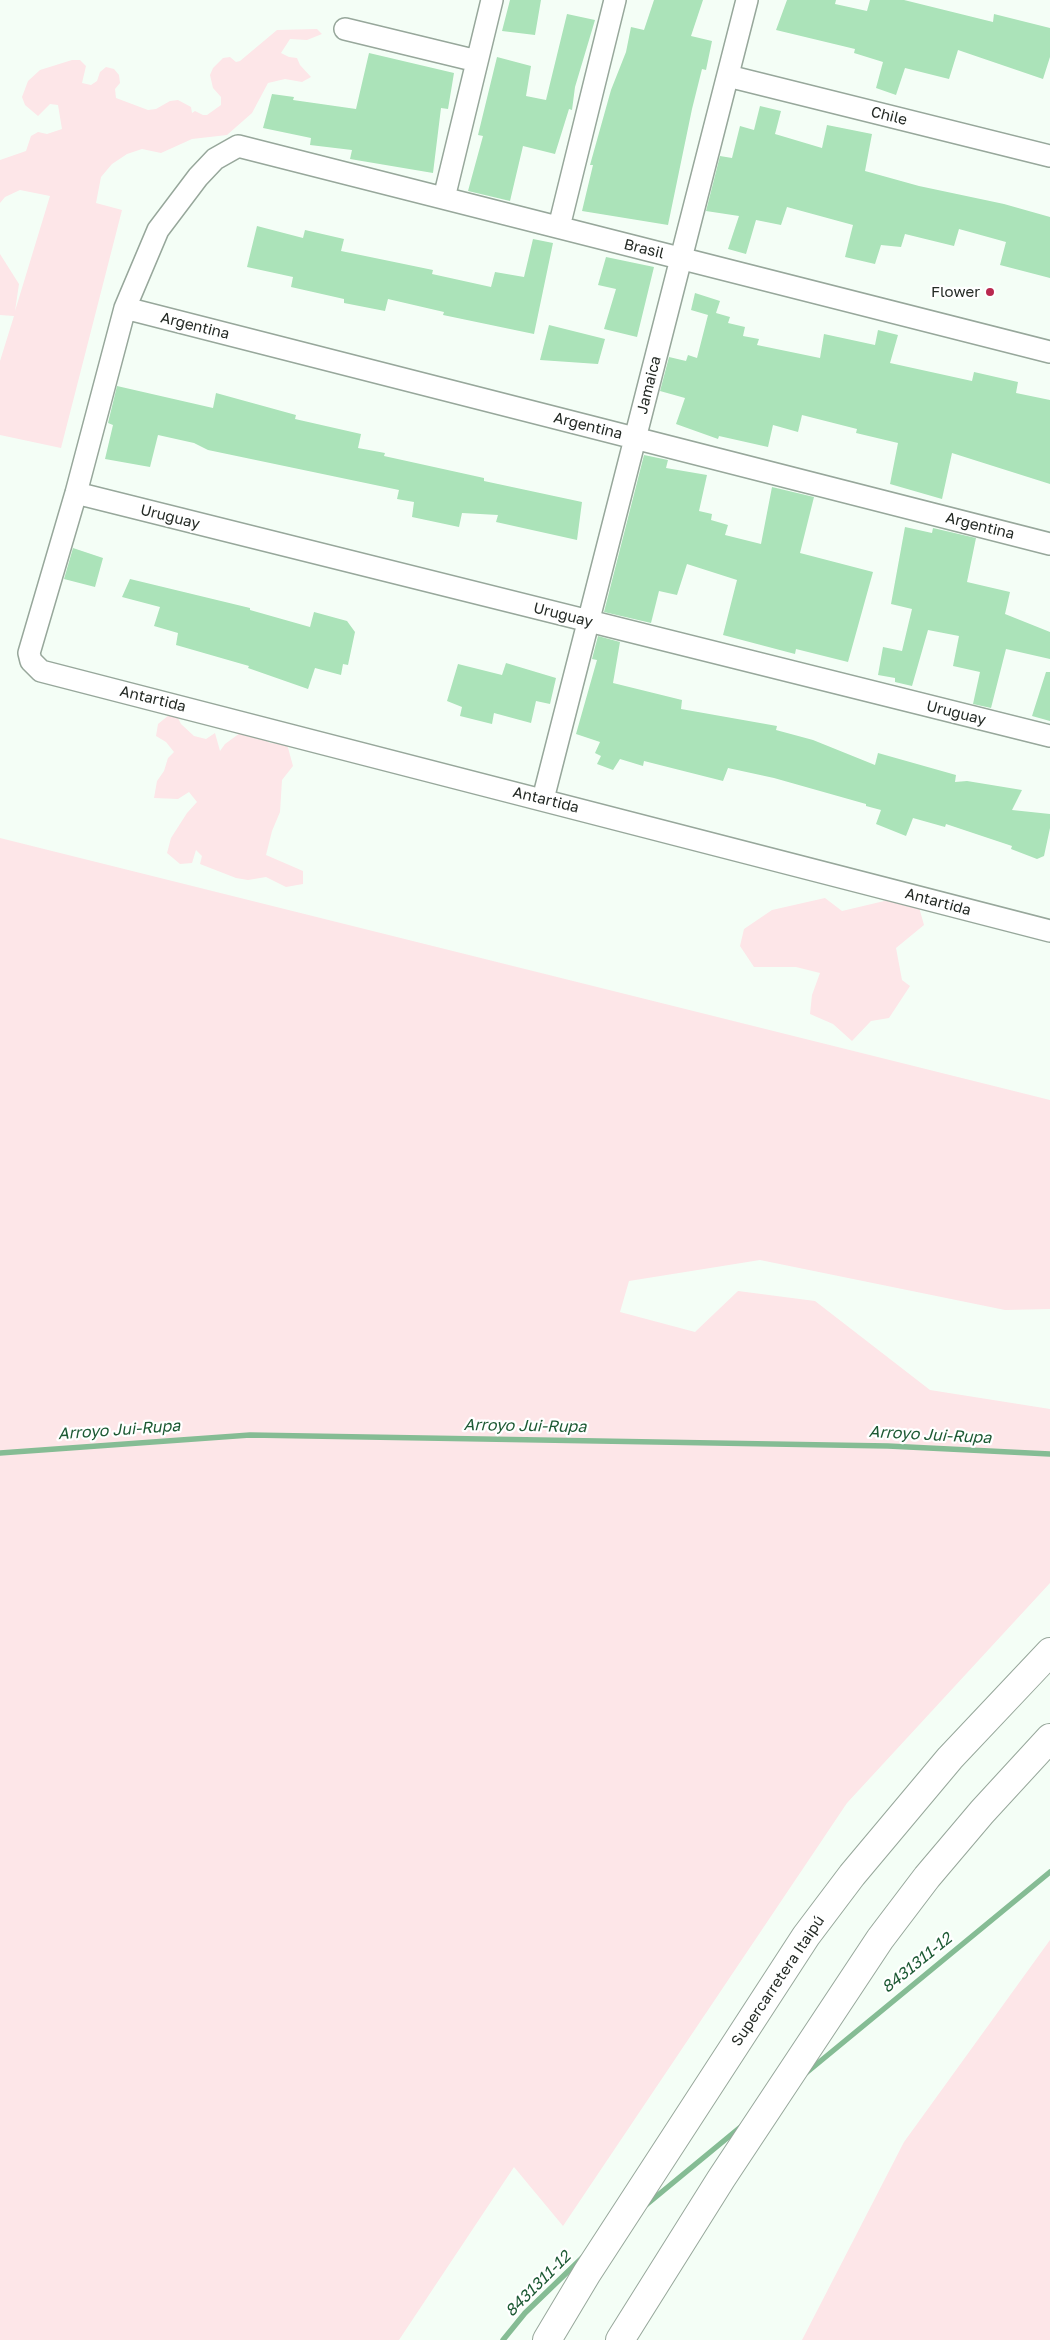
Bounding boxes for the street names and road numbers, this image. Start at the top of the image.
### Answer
street label: Chile [869,103,909,129]
street label: Brasil [622,235,666,263]
street label: Argentina [159,309,231,343]
street label: Jamaica [633,354,665,416]
street label: Argentina [552,409,624,443]
street label: Uruguay [138,501,202,533]
street label: Argentina [944,509,1016,543]
street label: Uruguay [531,599,595,631]
street label: Antartida [118,682,188,716]
street label: Uruguay [924,697,988,729]
street label: Antartida [511,783,581,817]
street label: Antartida [903,885,973,919]
street label: Supercarretera Itaipú [728,1912,828,2050]

